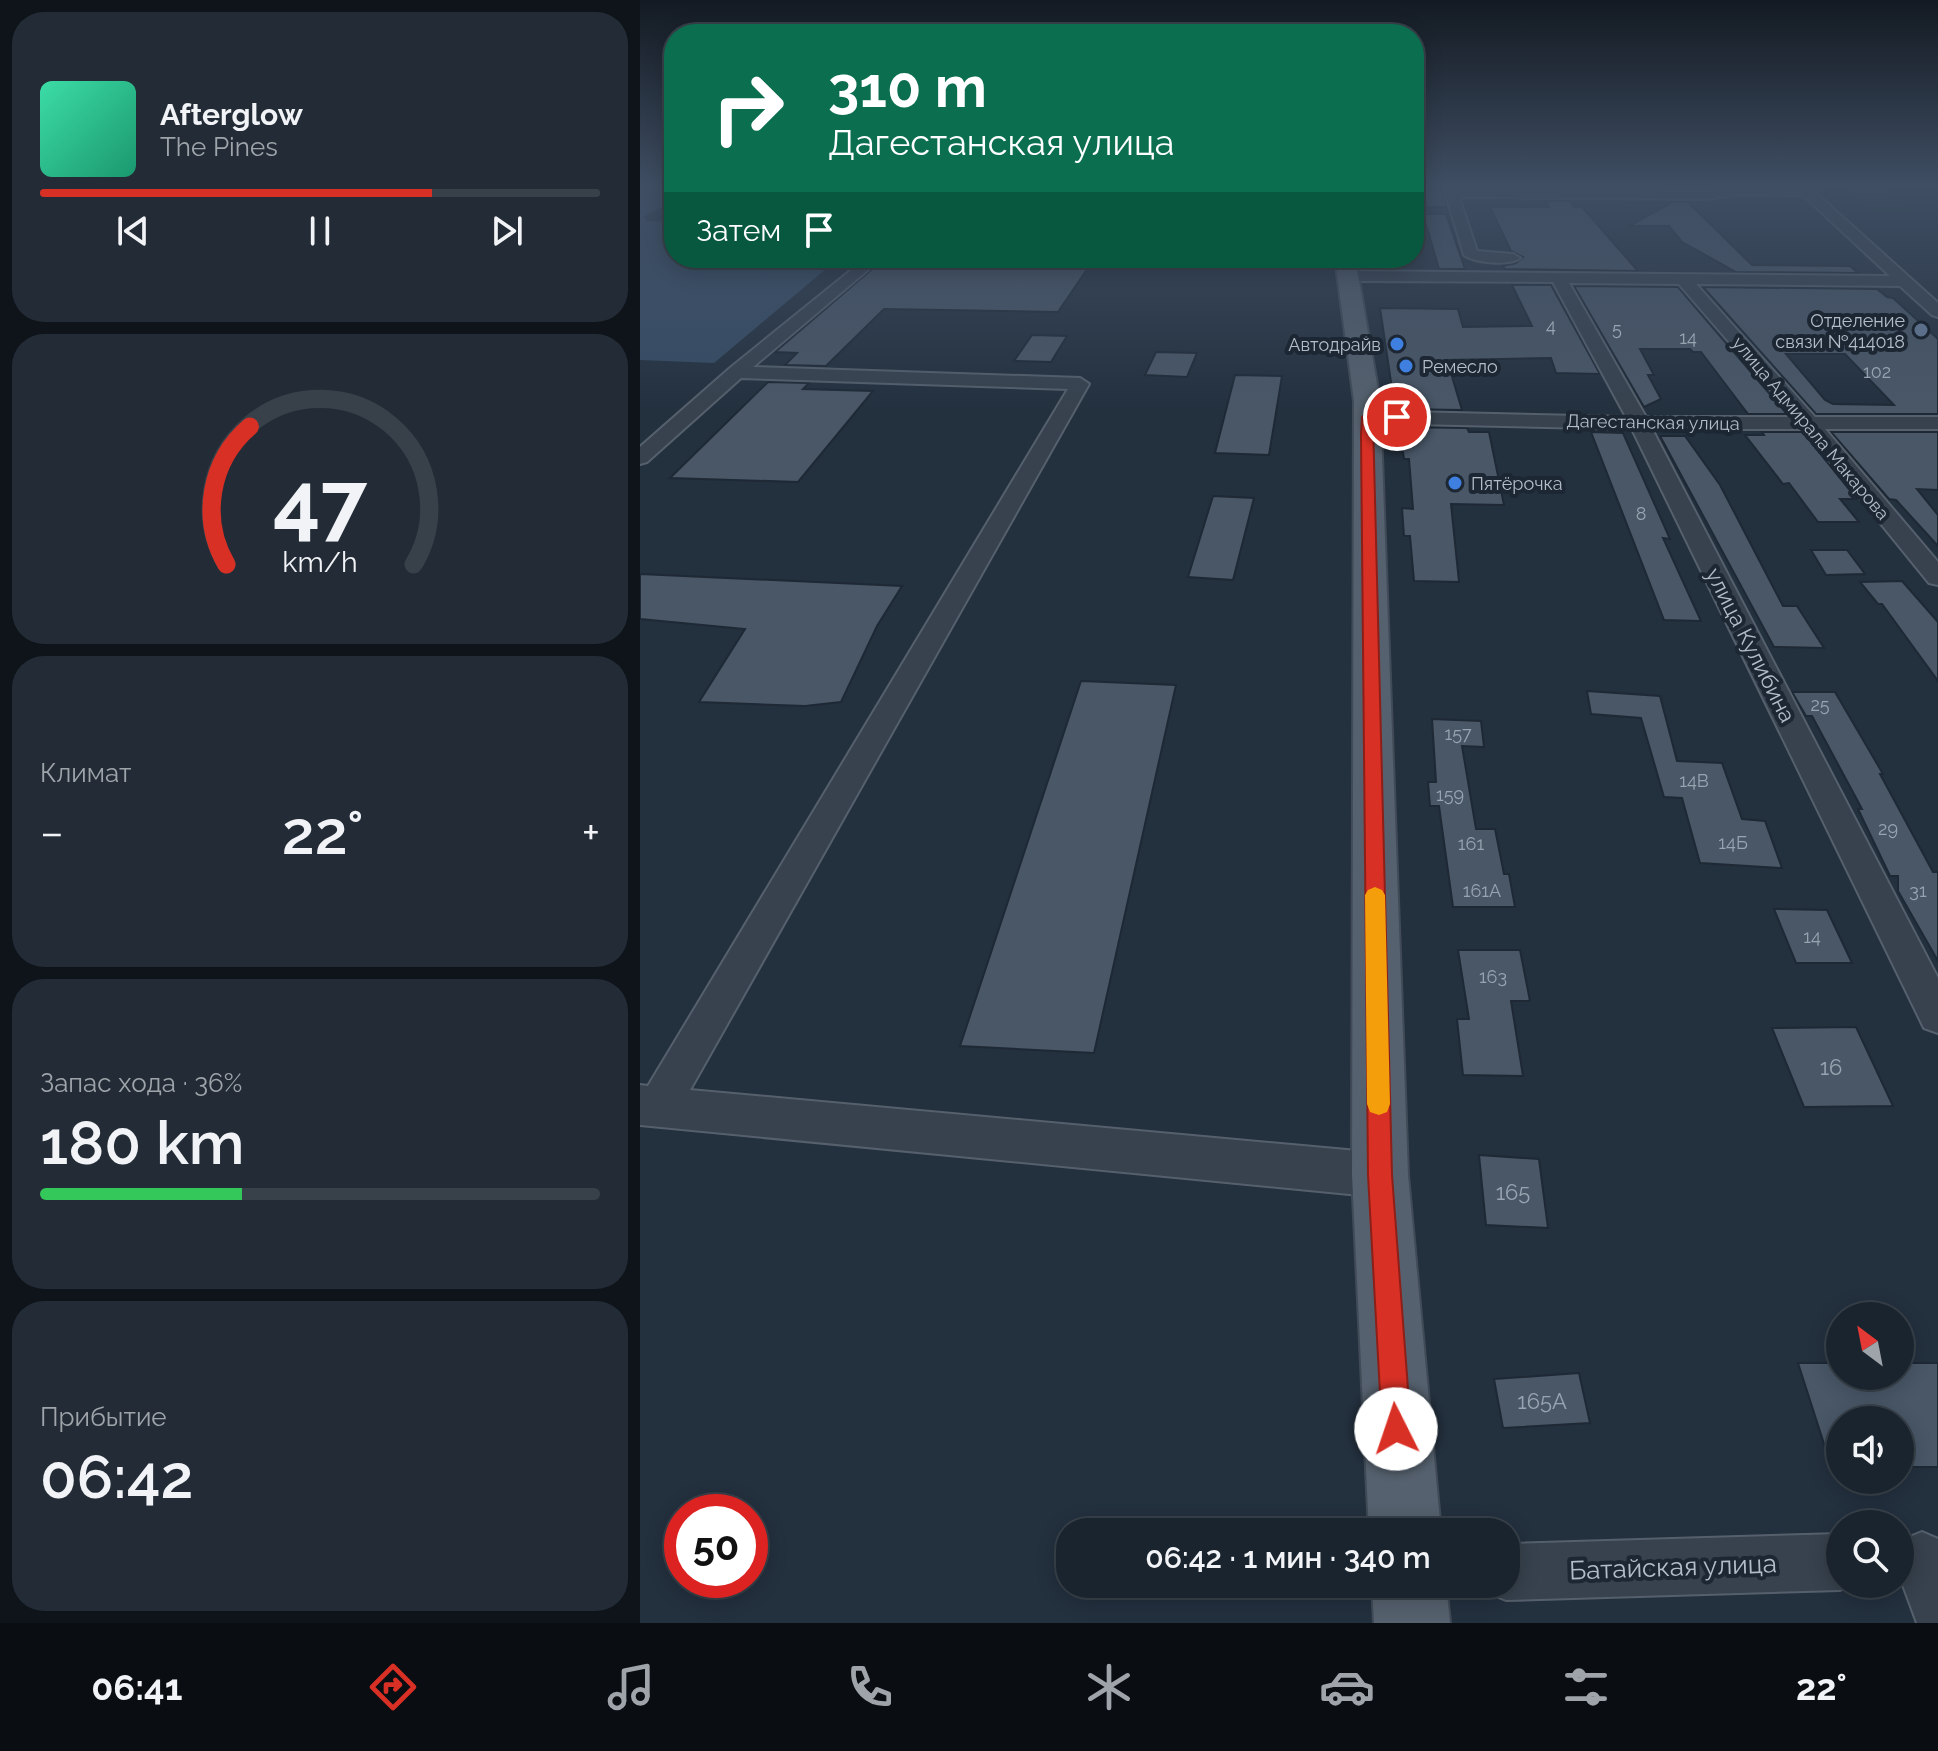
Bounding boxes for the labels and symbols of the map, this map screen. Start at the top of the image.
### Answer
place label: Отделение связи №414018 [1775,310,1905,352]
house number: 4 [1546,315,1556,336]
house number: 5 [1612,318,1622,339]
marker: Отделение связи №414018 [1912,321,1930,339]
house number: 14 [1679,327,1697,348]
street label: улица Адмирала Макарова [1728,332,1894,524]
place label: Автодрайв [1288,334,1381,355]
marker: Автодрайв [1388,335,1406,353]
place label: Ремесло [1422,356,1498,377]
marker: Ремесло [1397,357,1415,375]
house number: 102 [1863,361,1891,382]
pin [1363,383,1431,451]
street label: Дагестанская улица [1566,410,1740,434]
place label: Пятёрочка [1471,473,1563,494]
marker: Пятёрочка [1446,474,1464,492]
house number: 8 [1636,503,1646,524]
street label: улица Кулибина [1701,563,1801,727]
house number: 25 [1810,694,1830,715]
house number: 157 [1444,723,1472,744]
house number: 14В [1679,770,1709,791]
house number: 159 [1436,784,1464,805]
house number: 29 [1878,818,1898,839]
house number: 14Б [1718,832,1748,853]
house number: 161 [1458,833,1484,854]
house number: 161А [1463,880,1501,901]
house number: 31 [1909,880,1927,901]
house number: 14 [1803,926,1821,947]
house number: 163 [1479,966,1507,987]
house number: 16 [1820,1054,1842,1080]
house number: 165 [1496,1179,1530,1205]
north arrow [1826,1302,1914,1390]
position arrow [1354,1387,1438,1471]
house number: 165А [1517,1388,1567,1414]
speed limit sign: 50 [664,1494,768,1598]
street label: Батайская улица [1569,1548,1777,1586]

